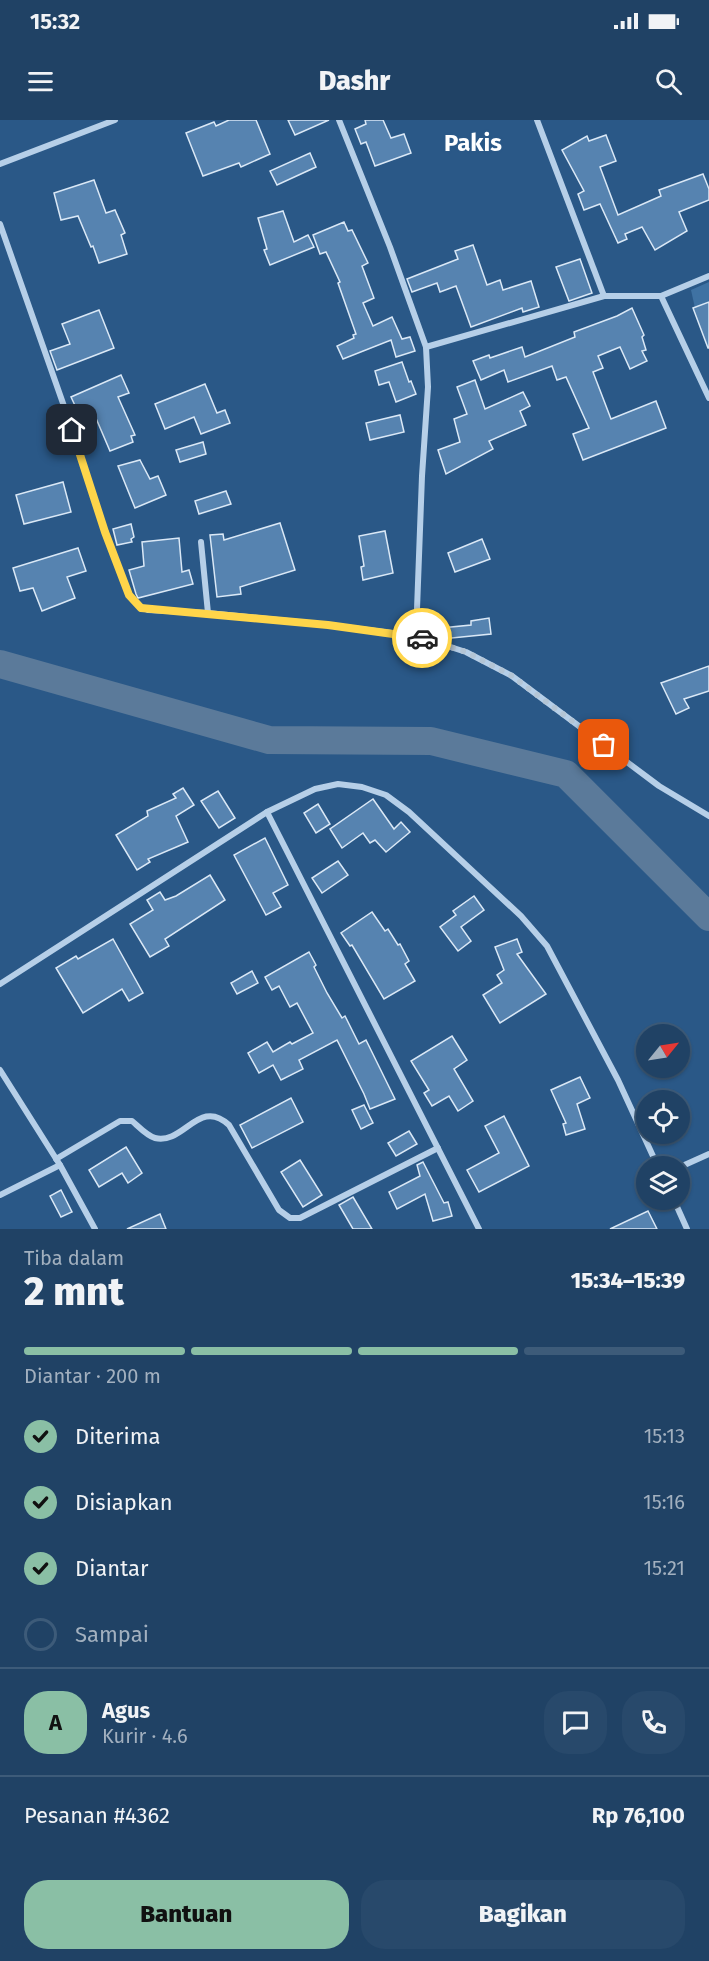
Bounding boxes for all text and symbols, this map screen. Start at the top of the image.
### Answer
text: 15:32 [30,8,80,35]
icon: menu [24,65,57,98]
text: Dashr [319,65,390,97]
icon: search [652,65,685,98]
district label: Pakis [444,129,502,157]
pin [46,404,97,455]
icon: home [55,413,88,446]
courier [392,608,452,668]
icon: car [406,622,439,655]
pin [578,719,629,770]
icon: bag [587,728,620,761]
north arrow [636,1024,690,1078]
map controls [636,1024,690,1210]
button: locate [636,1090,690,1144]
button: layers [636,1156,690,1210]
text: Tiba dalam [24,1246,124,1270]
text: 15:34–15:39 [571,1267,685,1294]
text: 2 mnt [24,1269,124,1315]
text: Diantar · 200 m [24,1364,161,1388]
icon: check [24,1420,57,1453]
text: Diterima [75,1423,161,1450]
text: 15:13 [644,1424,685,1448]
icon: check [24,1486,57,1519]
text: Disiapkan [75,1489,173,1516]
text: 15:16 [643,1490,685,1514]
icon: check [24,1552,57,1585]
text: Diantar [75,1555,148,1582]
text: 15:21 [643,1556,685,1580]
text: Sampai [75,1621,149,1648]
button: chat [544,1691,607,1754]
button: phone [622,1691,685,1754]
text: Agus [102,1697,150,1724]
text: A [49,1709,62,1736]
text: Kurir · 4.6 [102,1724,188,1748]
text: Pesanan #4362 [24,1802,170,1829]
text: Rp 76,100 [592,1802,685,1829]
button: Bantuan [24,1880,349,1949]
button: Bagikan [361,1880,685,1949]

